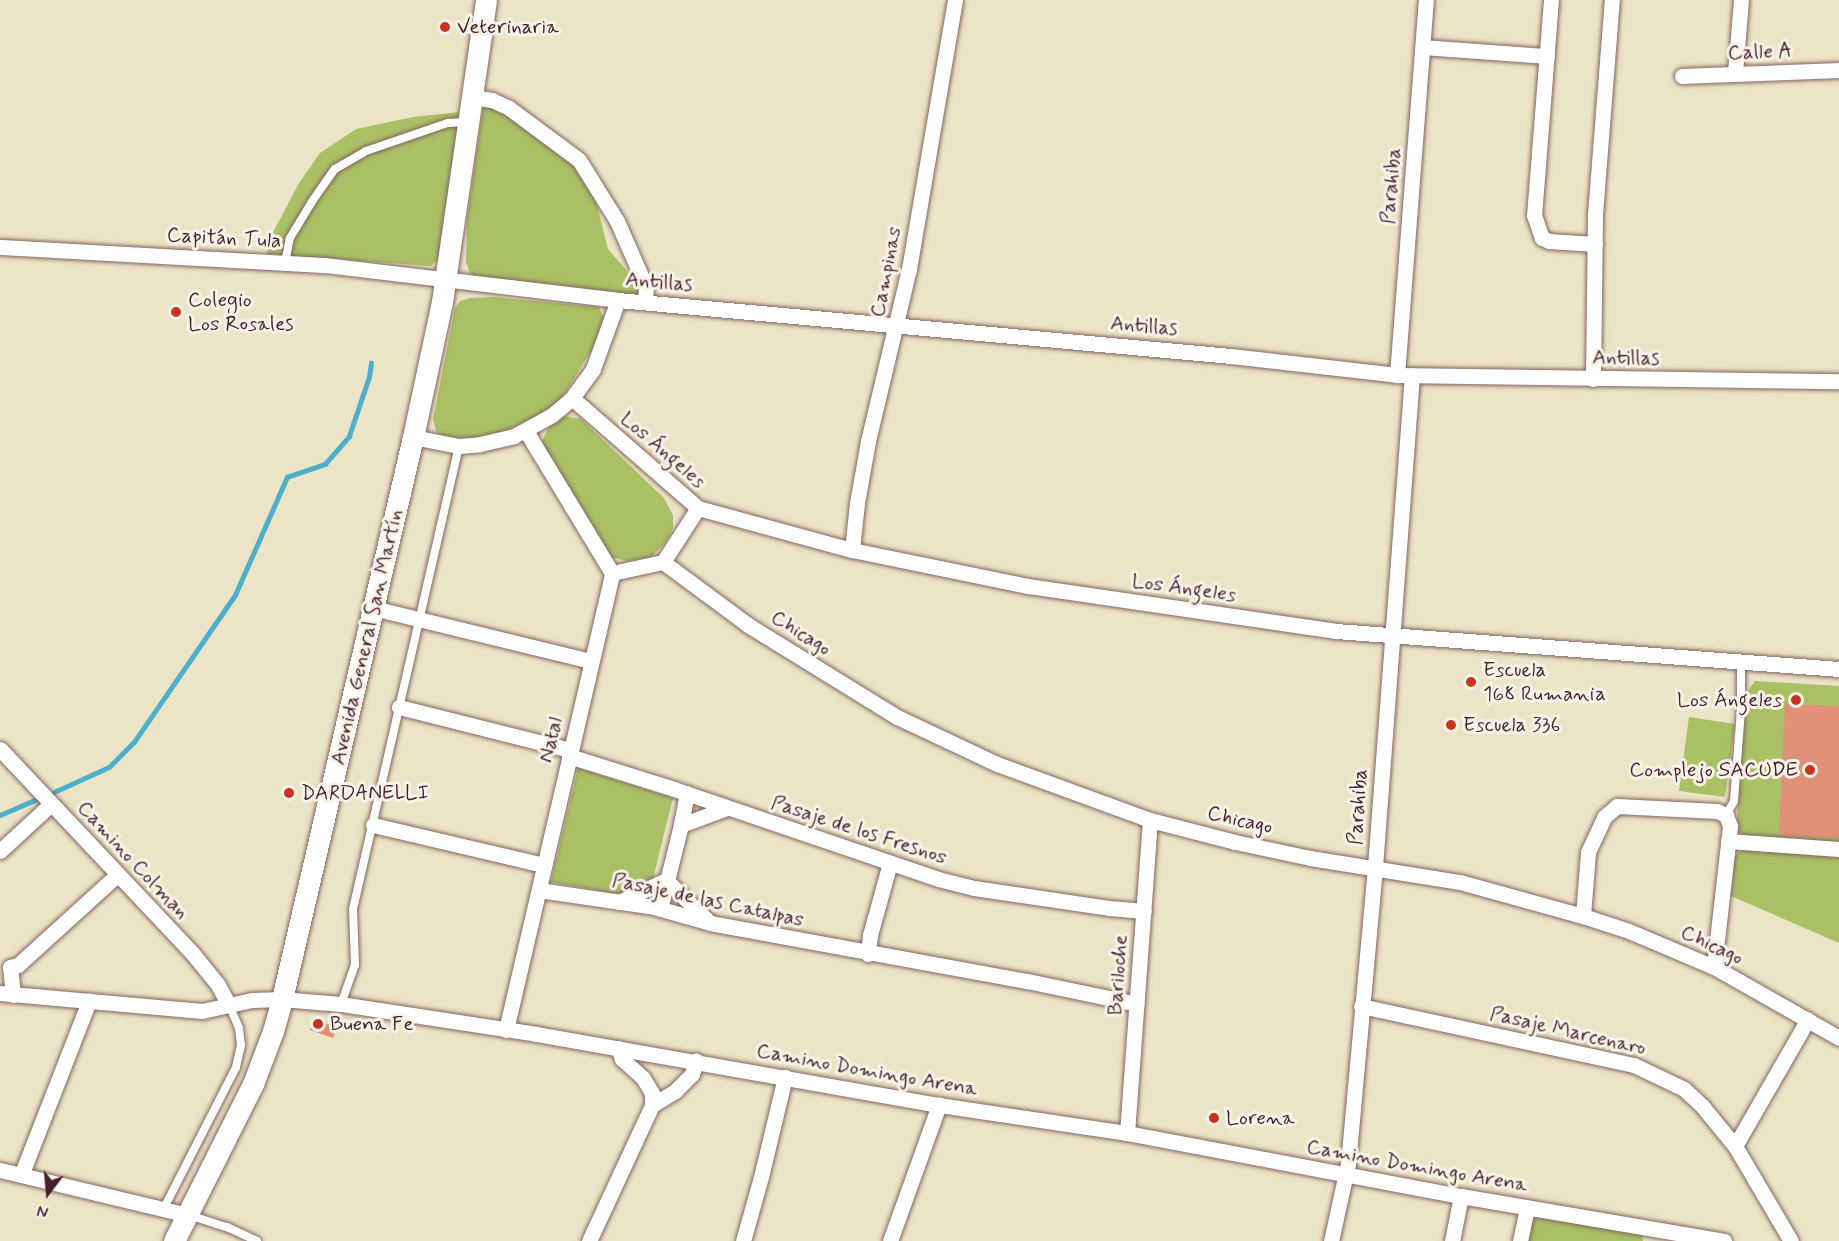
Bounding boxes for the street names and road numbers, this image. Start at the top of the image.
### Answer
street label: Calle A [1727,38,1793,66]
street label: Parahiba [1375,147,1407,225]
street label: Capitán Tula [168,223,280,253]
street label: Campinas [865,225,907,319]
street label: Antillas [624,267,694,297]
street label: Antillas [1109,311,1179,341]
street label: Antillas [1592,345,1660,371]
street label: Los Ángeles [615,406,711,494]
street label: Avenida General San Martín [326,508,408,766]
street label: Los Ángeles [1130,568,1238,608]
street label: Chicago [766,605,836,661]
street label: Natal [534,715,568,765]
street label: Parahiba [1343,768,1373,846]
street label: Pasaje de los Fresnos [767,789,951,871]
street label: Camino Colman [72,796,194,924]
street label: Chicago [1205,800,1275,840]
street label: Pasaje de las Catalpas [609,867,807,933]
street label: Chicago [1677,920,1747,970]
street label: Bariloche [1103,934,1133,1016]
street label: Pasaje Marcenaro [1488,1001,1648,1061]
street label: Camino Domingo Arena [755,1038,979,1102]
street label: Camino Domingo Arena [1305,1134,1529,1198]

